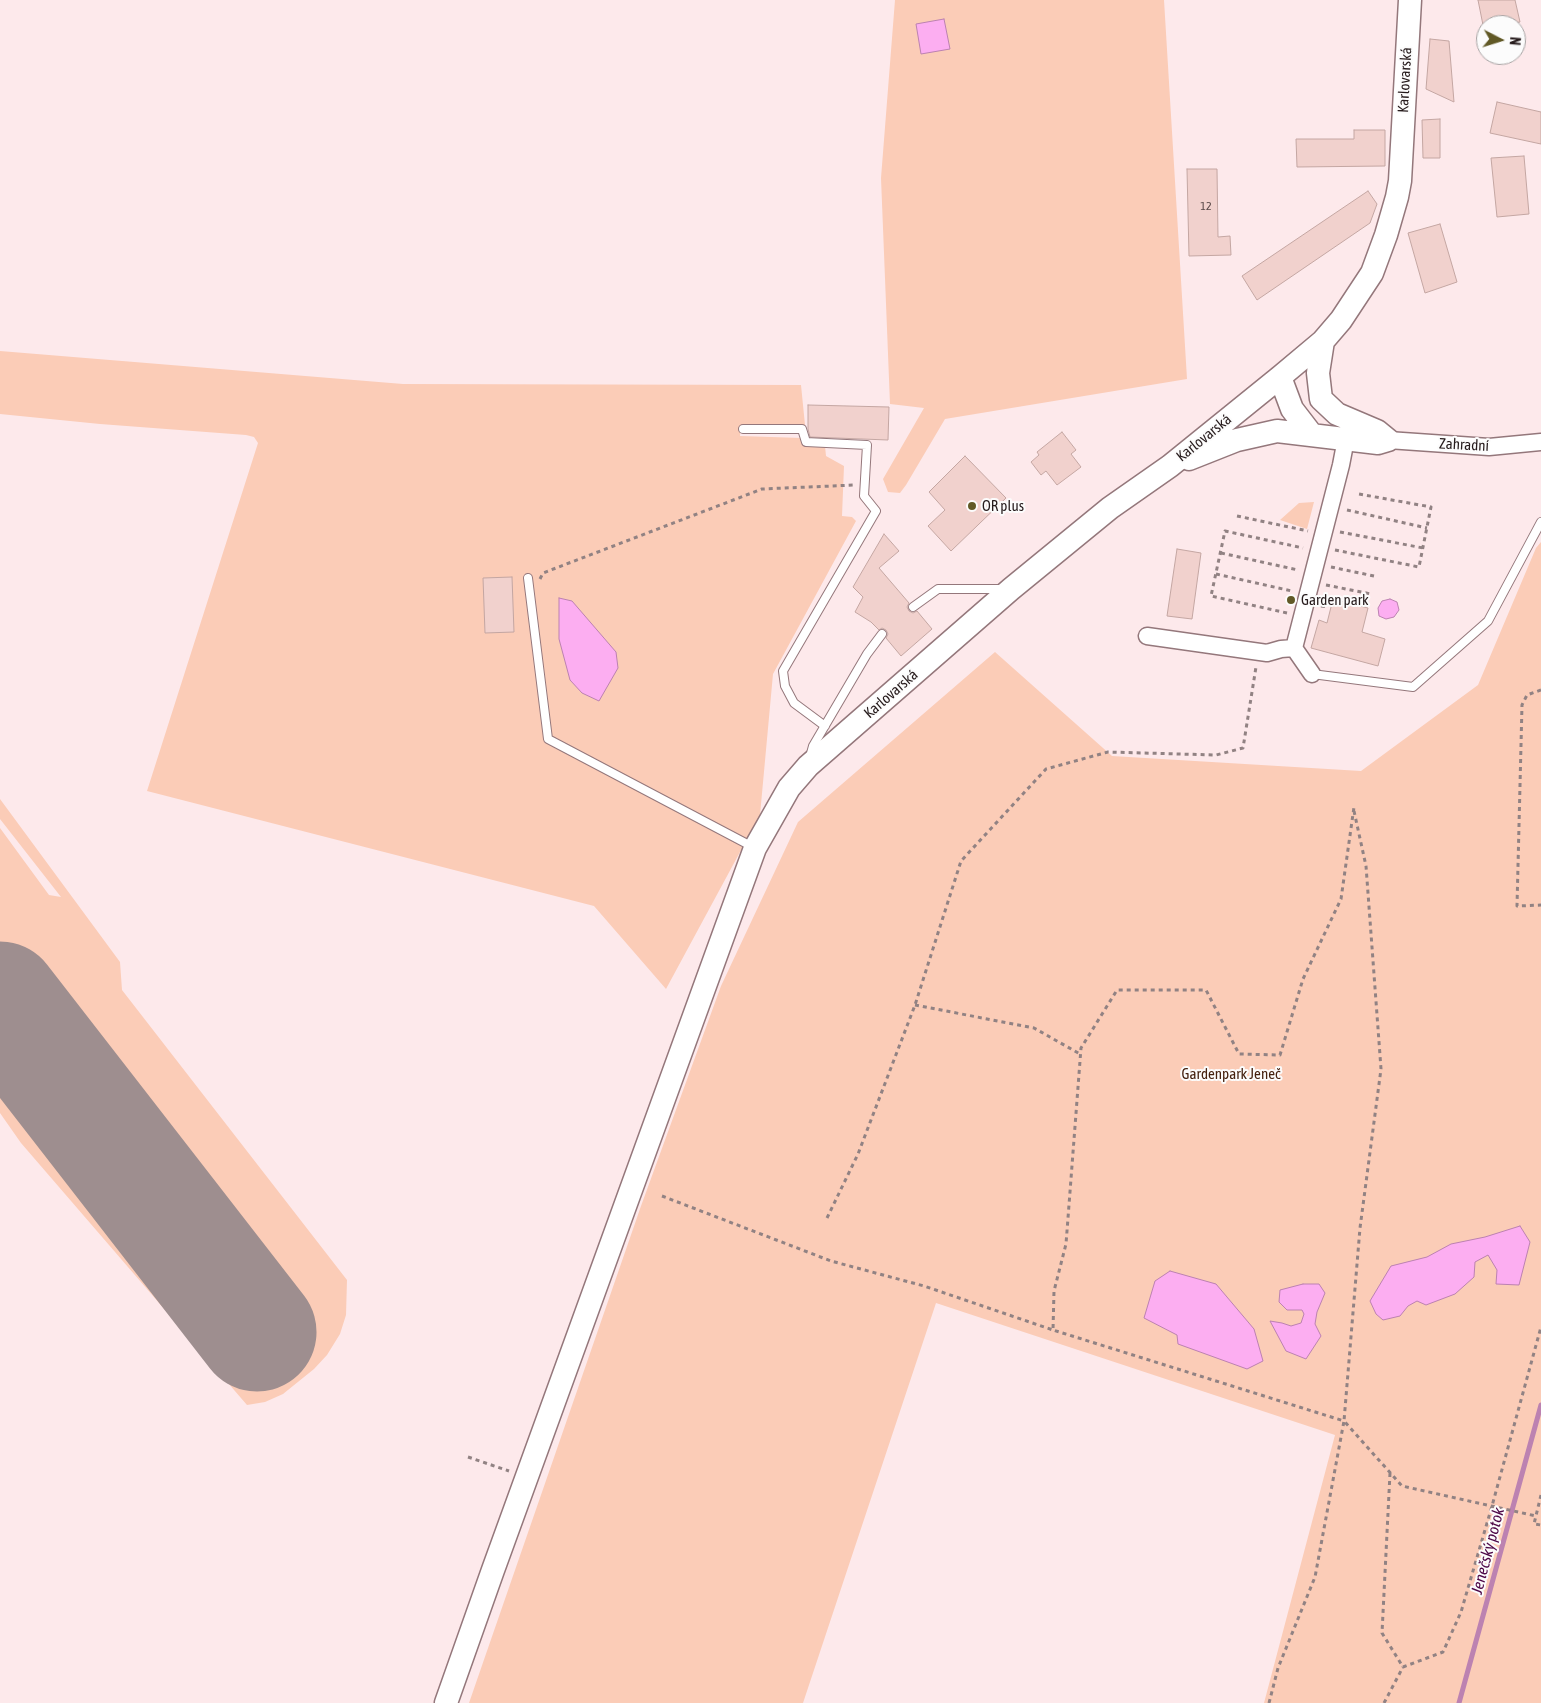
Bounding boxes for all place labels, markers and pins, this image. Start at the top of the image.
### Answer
place label: OR plus [982,497,1024,515]
marker: OR plus [966,500,978,512]
place label: Garden park [1301,591,1369,609]
marker: Garden park [1285,594,1297,606]

